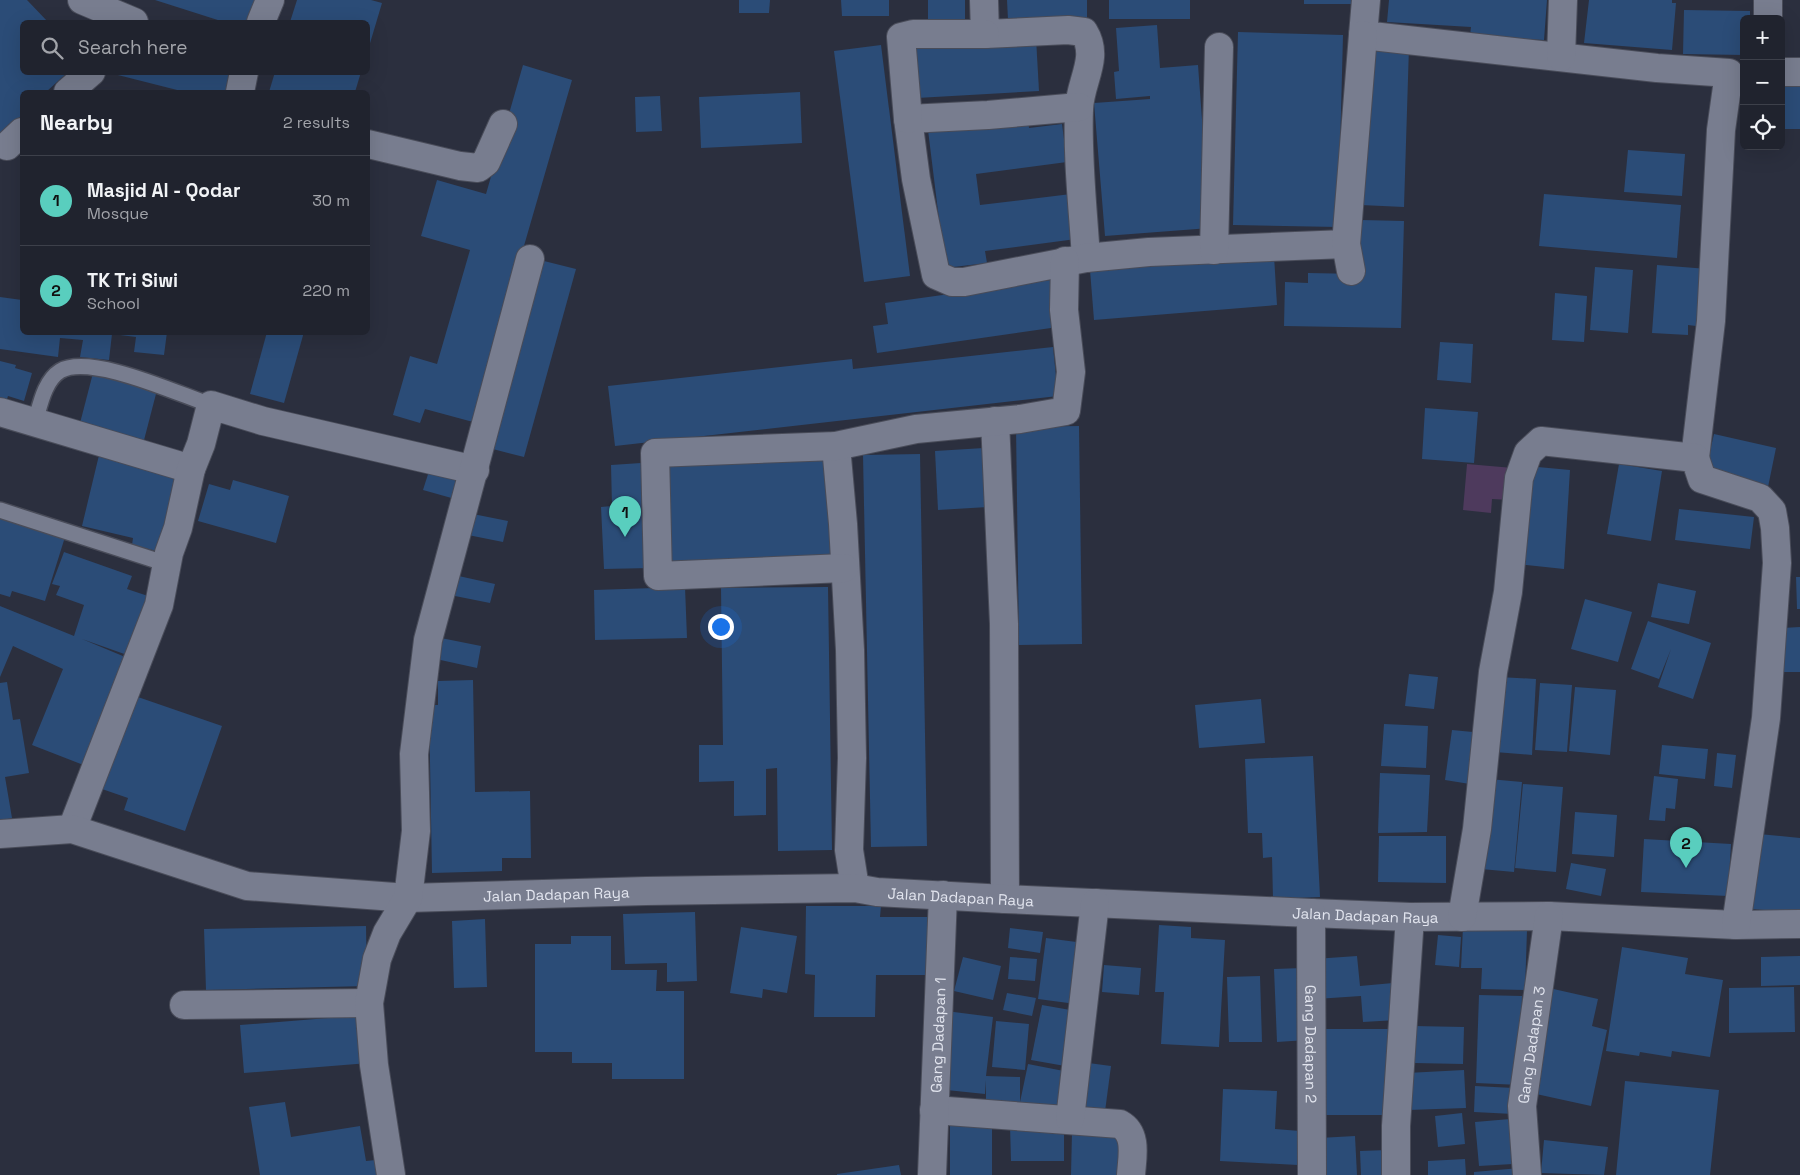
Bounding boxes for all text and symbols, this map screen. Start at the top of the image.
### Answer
map controls [1740,15,1785,150]
button: + [1740,15,1785,60]
search box [20,20,370,75]
icon: search [38,34,66,62]
text: Search here [78,35,188,60]
button: − [1740,60,1785,105]
button: locate [1740,105,1785,150]
text: Nearby [40,109,113,136]
text: 2 results [283,112,350,133]
text: Masjid Al - Qodar [87,178,241,203]
text: 1 [52,190,60,211]
text: 30 m [312,190,350,211]
text: Mosque [87,203,149,224]
text: TK Tri Siwi [87,268,178,293]
text: 2 [51,280,61,301]
text: 220 m [303,280,350,301]
text: School [87,293,140,314]
pin: 1 [609,496,641,537]
your location [708,614,734,640]
pin: 2 [1670,827,1702,868]
street label: Jalan Dadapan Raya [483,882,630,905]
street label: Jalan Dadapan Raya [887,883,1035,910]
street label: Jalan Dadapan Raya [1292,903,1439,927]
street label: Gang Dadapan 1 [926,977,949,1093]
street label: Gang Dadapan 2 [1302,985,1321,1103]
street label: Gang Dadapan 3 [1513,985,1548,1105]

